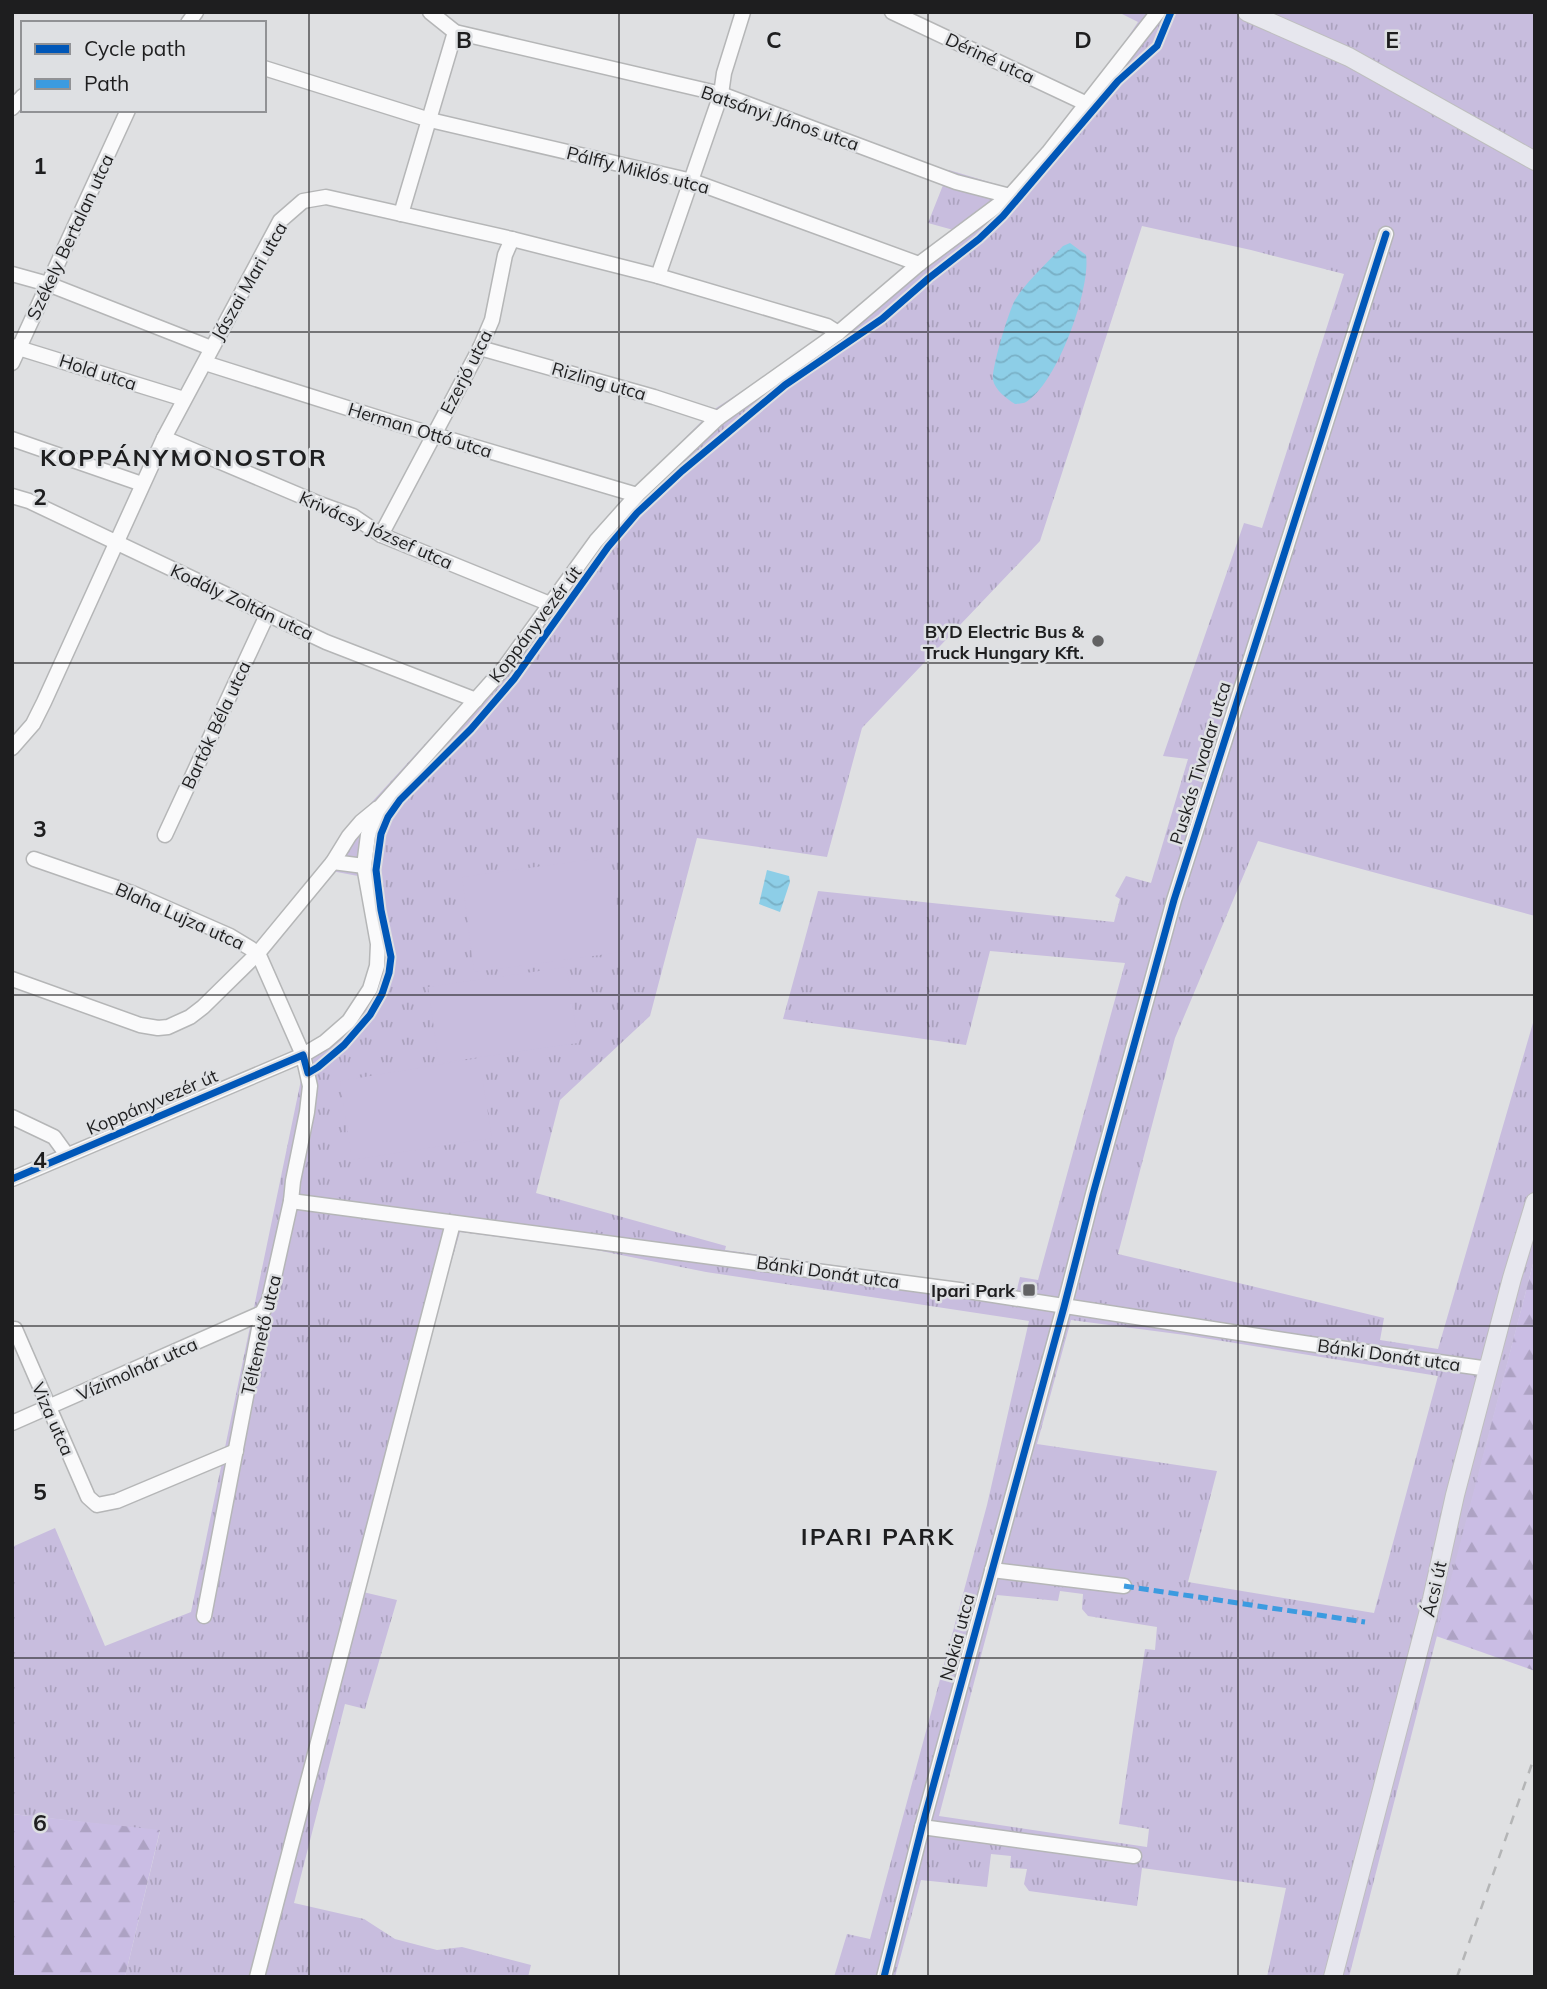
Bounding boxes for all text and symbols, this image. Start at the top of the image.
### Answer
legend [21,21,266,112]
text: B [456,25,472,54]
text: C [766,25,782,54]
text: D [1074,25,1092,54]
text: E [1385,25,1399,54]
street label: Dériné utca [942,27,1038,89]
text: Cycle path [84,35,186,61]
text: Path [84,70,129,96]
street label: Batsányi János utca [698,80,862,156]
street label: Pálffy Miklós utca [564,141,712,199]
street label: Székely Bertalan utca [21,150,119,324]
text: 1 [33,151,47,180]
street label: Jászai Mari utca [206,218,292,344]
street label: Ezerjó utca [435,326,497,418]
street label: Hold utca [56,349,140,395]
street label: Rizling utca [549,357,649,405]
street label: Herman Ottó utca [345,397,495,463]
district label: KOPPÁNYMONOSTOR [40,442,328,472]
text: 2 [33,482,47,511]
street label: Krivácsy József utca [296,486,456,574]
street label: Kodály Zoltán utca [167,559,317,645]
street label: Koppányvezér út [484,561,586,687]
place label: BYD Electric Bus & Truck Hungary Kft. [923,620,1085,664]
marker: BYD Electric Bus & Truck Hungary Kft. [1090,633,1106,649]
street label: Bartók Béla utca [176,657,256,793]
street label: Puskás Tivadar utca [1164,679,1236,847]
text: 3 [33,814,47,843]
street label: Blaha Lujza utca [112,877,248,955]
street label: Koppányvezér út [83,1064,221,1140]
text: 4 [33,1145,47,1174]
street label: Bánki Donát utca [755,1251,901,1293]
street label: Téltemető utca [236,1273,286,1397]
place label: Ipari Park [931,1279,1016,1302]
marker: Ipari Park [1021,1282,1037,1298]
street label: Vízimolnár utca [73,1332,201,1406]
street label: Bánki Donát utca [1316,1334,1462,1376]
street label: Viza utca [27,1379,79,1459]
text: 5 [33,1477,47,1506]
district label: IPARI PARK [801,1521,955,1551]
street label: Ácsi út [1416,1559,1452,1619]
street label: Nokia utca [934,1591,980,1683]
text: 6 [33,1808,47,1837]

